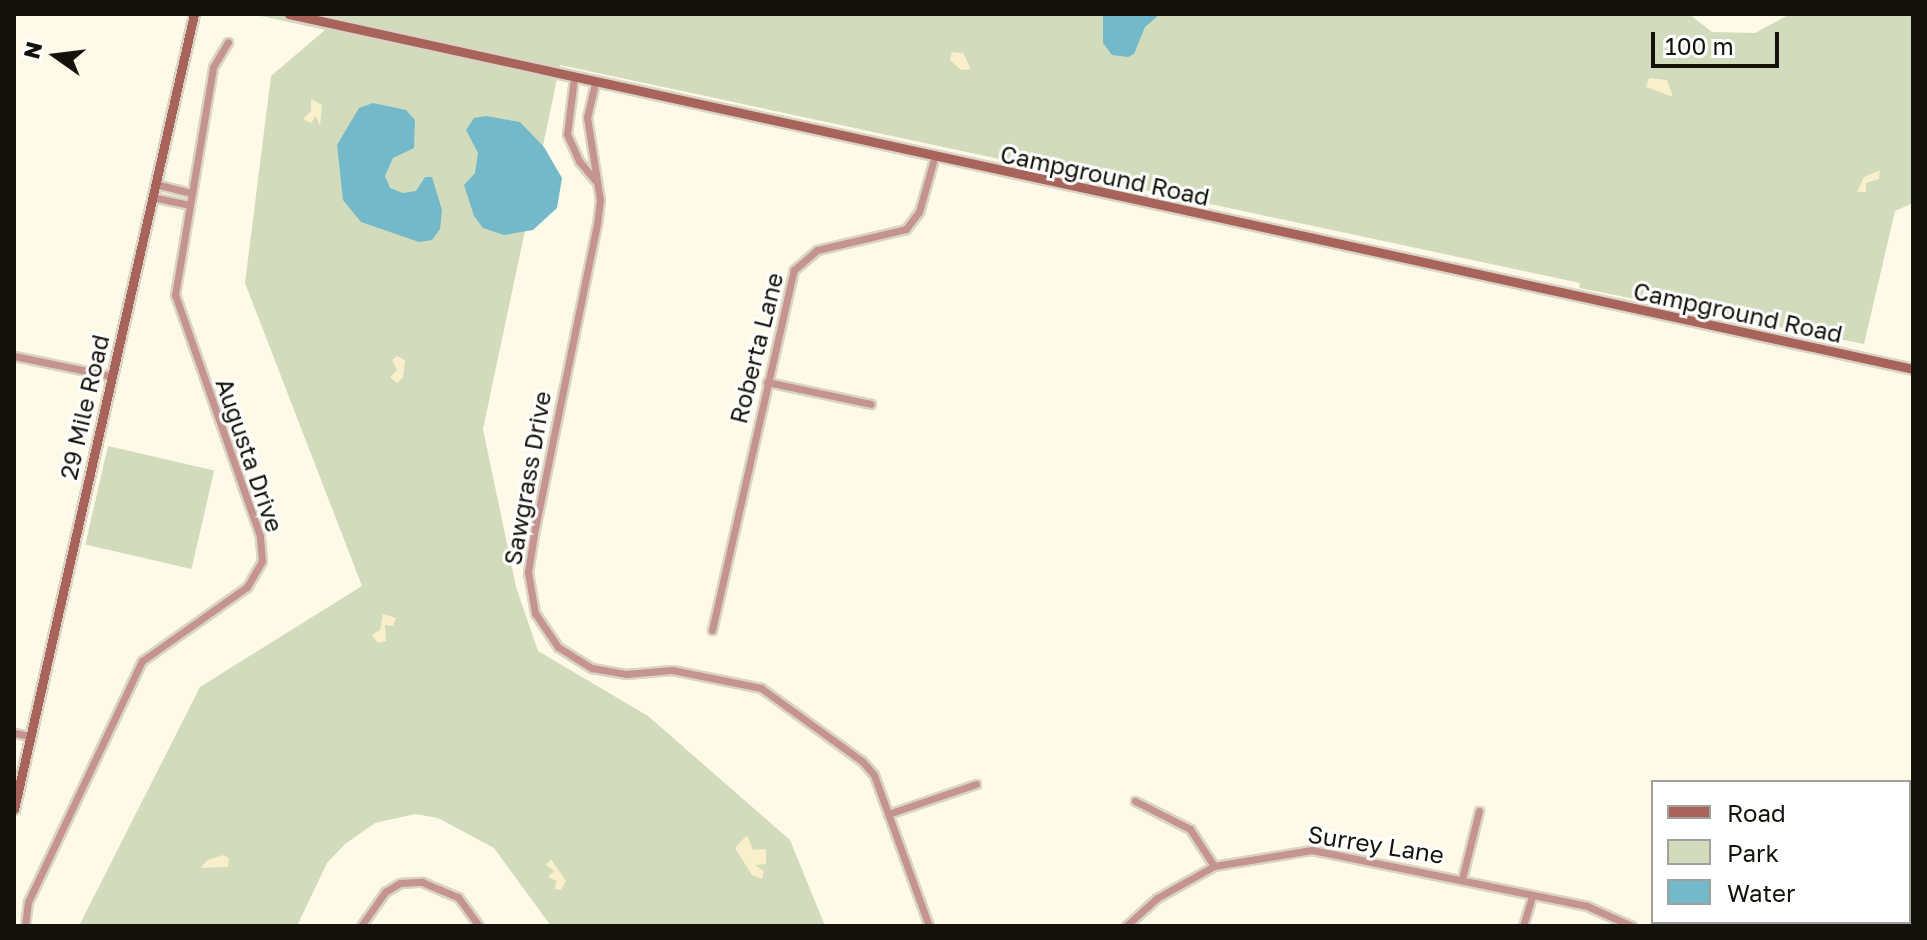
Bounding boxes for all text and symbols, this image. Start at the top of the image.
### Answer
north arrow [16,16,96,96]
scale bar [1655,16,1783,66]
text: 100 m [1665,31,1734,60]
text: N [17,39,47,61]
street label: Campground Road [998,139,1212,211]
street label: Roberta Lane [723,270,789,426]
street label: Campground Road [1631,276,1845,348]
street label: 29 Mile Road [53,332,115,482]
street label: Augusta Drive [210,374,290,536]
street label: Sawgrass Drive [498,389,556,567]
legend [1651,780,1911,924]
text: Road [1727,798,1786,827]
street label: Surrey Lane [1306,819,1446,869]
text: Park [1727,838,1779,867]
text: Water [1727,878,1795,907]

